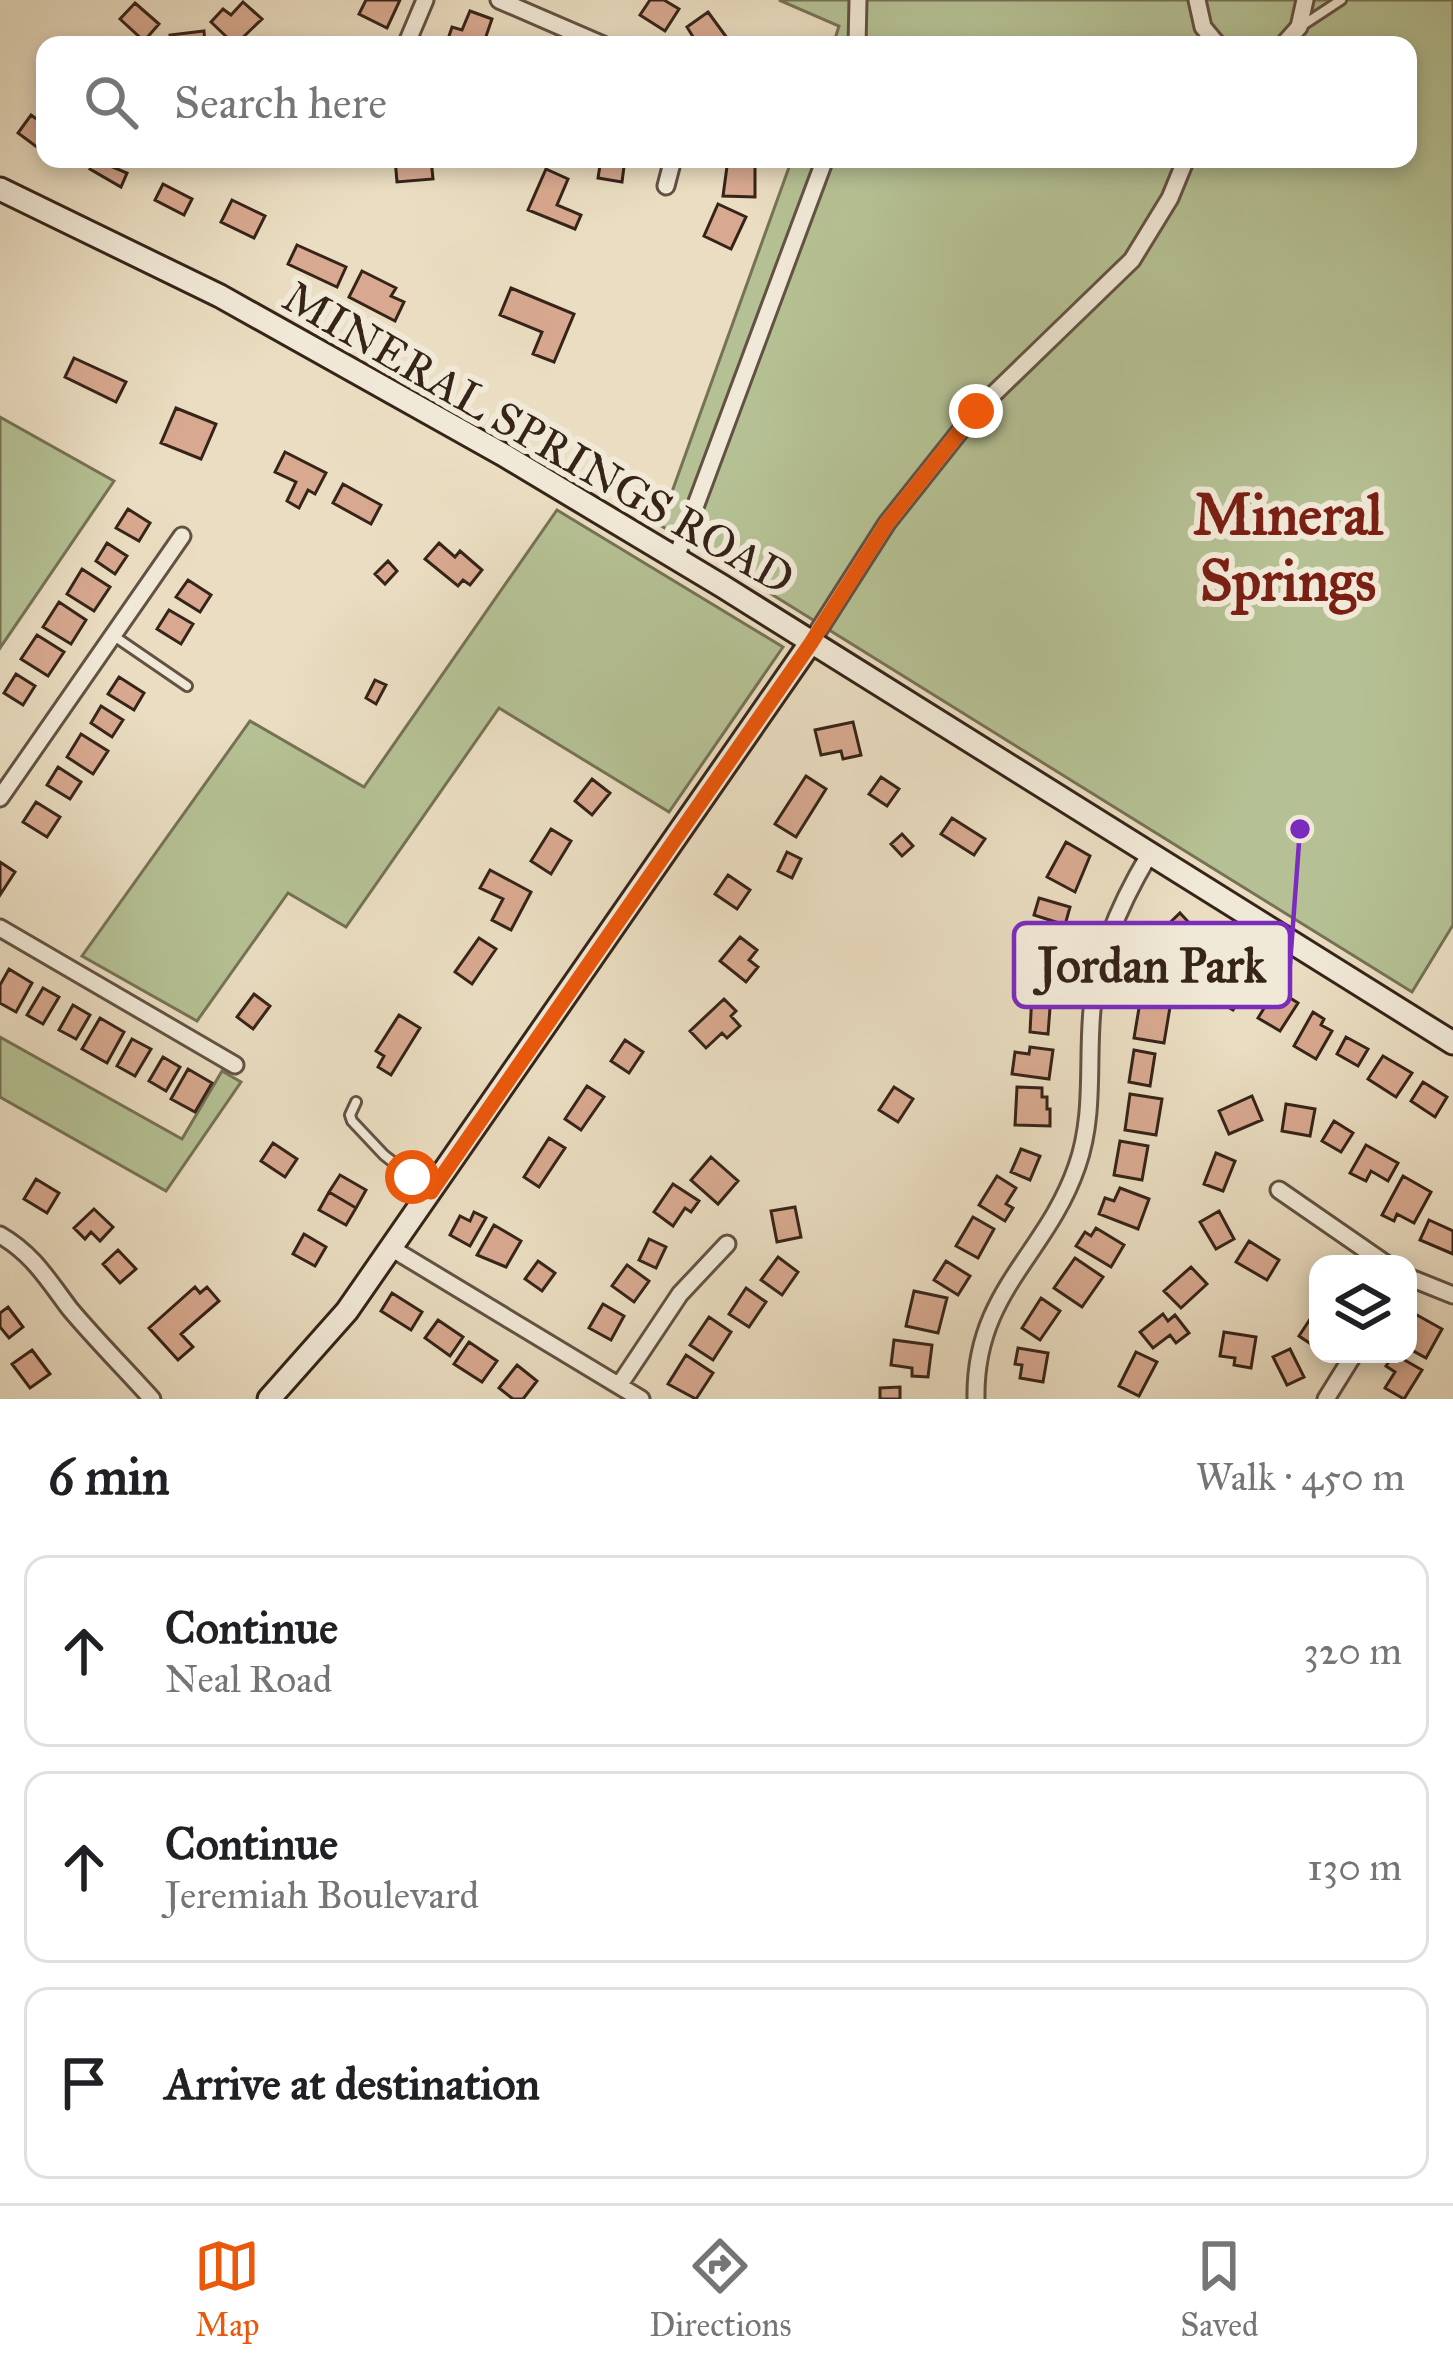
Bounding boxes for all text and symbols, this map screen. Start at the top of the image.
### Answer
search box [36,36,1417,168]
icon: search [78,69,144,135]
text: Search here [174,75,387,130]
street label: MINERAL SPRINGS ROAD [274,269,804,606]
route end [949,384,1003,438]
district label: Mineral Springs [1193,480,1385,616]
callout: Jordan Park [1014,923,1290,1007]
text: Jordan Park [1032,936,1267,996]
route start [385,1150,439,1204]
map controls [1309,1255,1417,1363]
button: layers [1309,1255,1417,1363]
text: 6 min [48,1446,170,1508]
text: Walk · 450 m [1196,1453,1405,1501]
text: Continue [165,1600,338,1655]
icon: ahead [51,1618,117,1684]
text: 320 m [1303,1627,1402,1675]
text: Neal Road [165,1655,332,1703]
text: Continue [165,1816,338,1871]
icon: ahead [51,1834,117,1900]
text: 130 m [1307,1843,1402,1891]
text: Jeremiah Boulevard [165,1871,479,1919]
icon: arrive [51,2050,117,2116]
text: Arrive at destination [165,2056,540,2111]
tab: Map [194,2233,260,2345]
tab: Directions [649,2233,791,2345]
tab: Saved [1180,2233,1259,2345]

